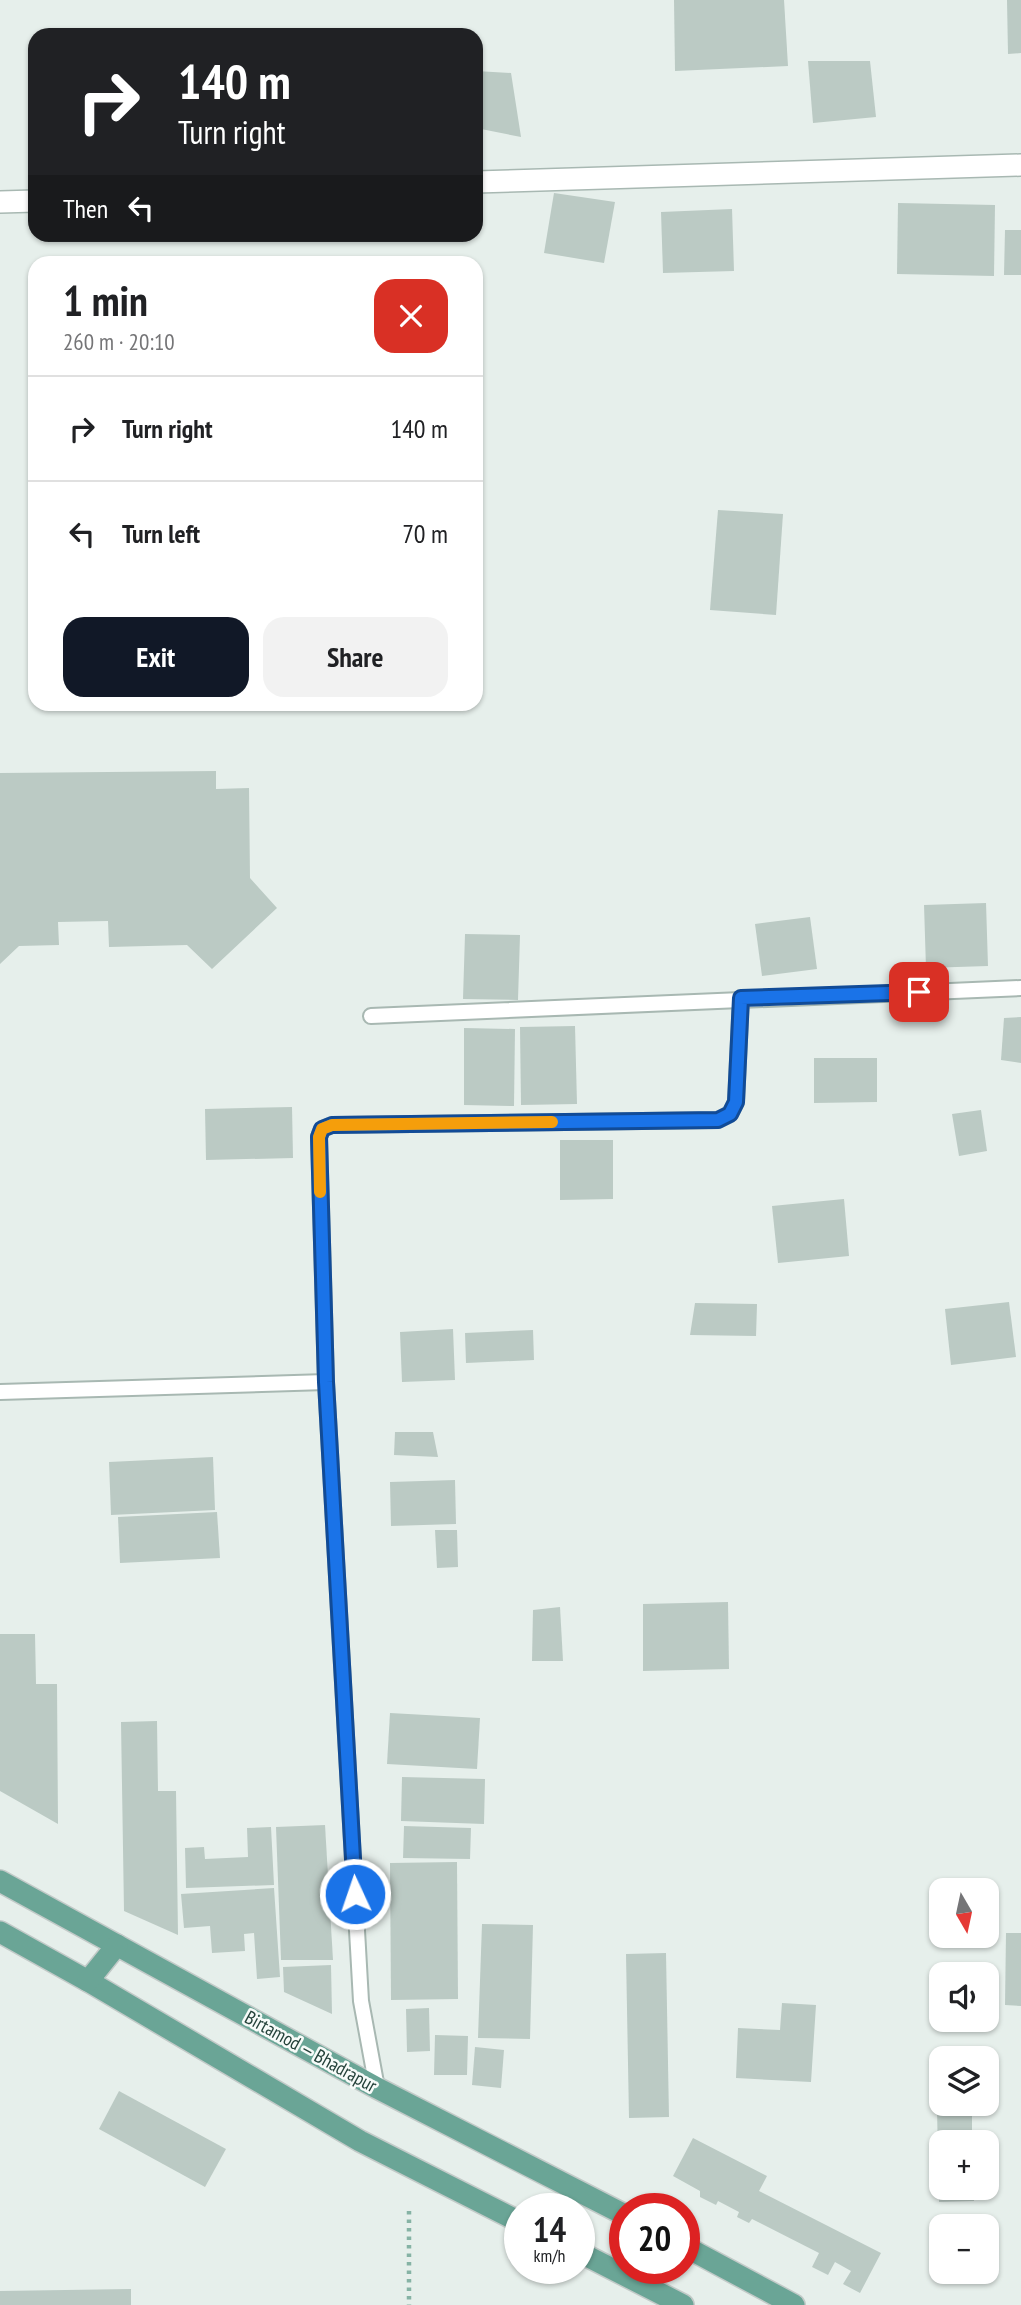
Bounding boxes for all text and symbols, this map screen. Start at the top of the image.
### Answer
text: 140 m [178,49,291,113]
icon: right [63,56,154,147]
text: Turn right [178,111,286,153]
icon: left [122,189,160,227]
text: Then [63,192,108,225]
text: 1 min [63,273,148,328]
button: close [374,279,448,353]
text: 260 m · 20:10 [63,327,175,356]
icon: right [63,410,101,448]
text: Turn right [122,412,213,445]
text: 140 m [390,412,448,445]
icon: left [63,515,101,553]
text: Turn left [122,517,200,550]
text: 70 m [402,517,448,550]
button: Exit [63,617,249,697]
button: Share [263,617,448,697]
pin [889,962,949,1022]
icon: arrive [900,973,938,1011]
position arrow [318,1857,392,1931]
north arrow [929,1878,999,1948]
map controls [929,1878,999,2284]
button: sound [929,1962,999,2032]
street label: Birtamod — Bhadrapur [241,2005,382,2098]
button: layers [929,2046,999,2116]
button: + [929,2130,999,2200]
speed limit sign: 20 [609,2193,700,2284]
text: 14 [533,2206,566,2252]
button: − [929,2214,999,2284]
text: km/h [534,2244,565,2267]

